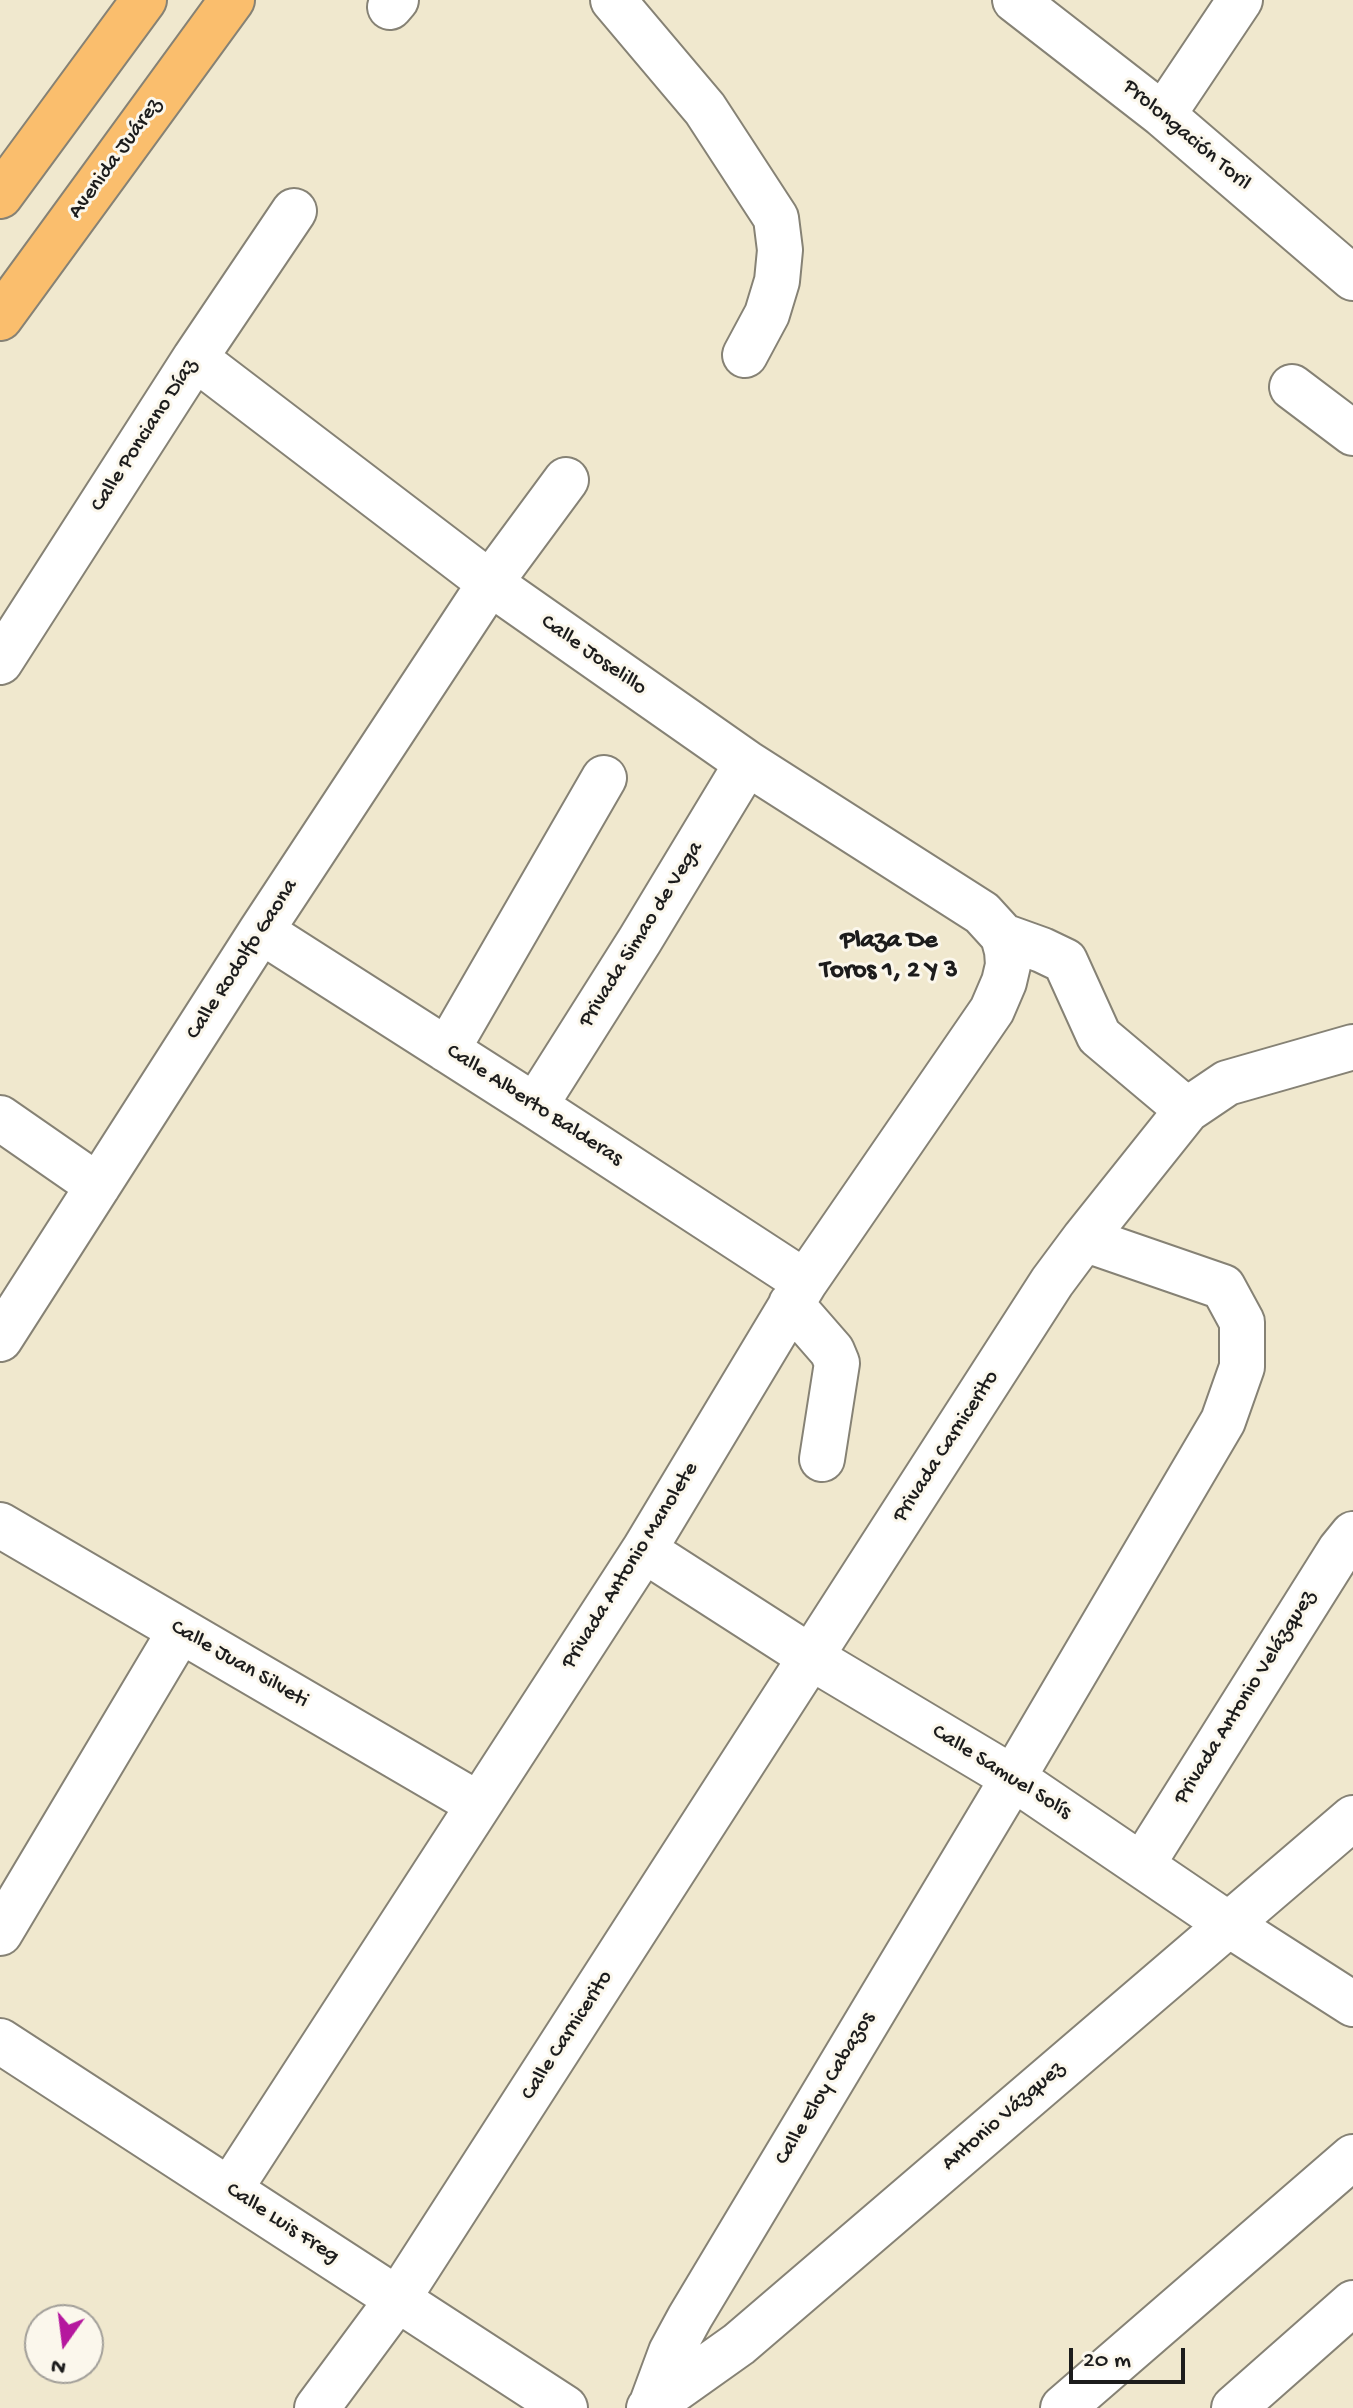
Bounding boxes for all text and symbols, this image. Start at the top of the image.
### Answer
street label: Prolongación Toril [1116,75,1256,197]
street label: Avenida Juárez [63,94,169,224]
street label: Calle Ponciano Díaz [86,355,204,517]
street label: Calle Joselillo [535,610,651,702]
street label: Privada Simao de Vega [574,837,710,1033]
street label: Calle Rodolfo Gaona [181,875,305,1045]
district label: Plaza De Toros 1, 2 Y 3 [820,926,958,988]
street label: Calle Alberto Balderas [441,1039,627,1173]
street label: Privada Carnicerito [888,1366,1006,1528]
street label: Privada Antonio Manolete [557,1458,705,1674]
street label: Privada Antonio Velázquez [1169,1586,1323,1810]
street label: Calle Juan Silveti [165,1615,313,1715]
street label: Calle Samuel Solís [926,1720,1076,1826]
street label: Calle Carnicerito [516,1966,620,2106]
street label: Calle Eloy Cabazos [770,2008,882,2170]
street label: Antonio Vázquez [937,2056,1071,2178]
street label: Calle Luis Freg [220,2178,344,2270]
north arrow [24,2304,104,2384]
scale bar [1073,2332,1189,2382]
text: 20 m [1083,2347,1131,2376]
text: N [49,2351,69,2380]

